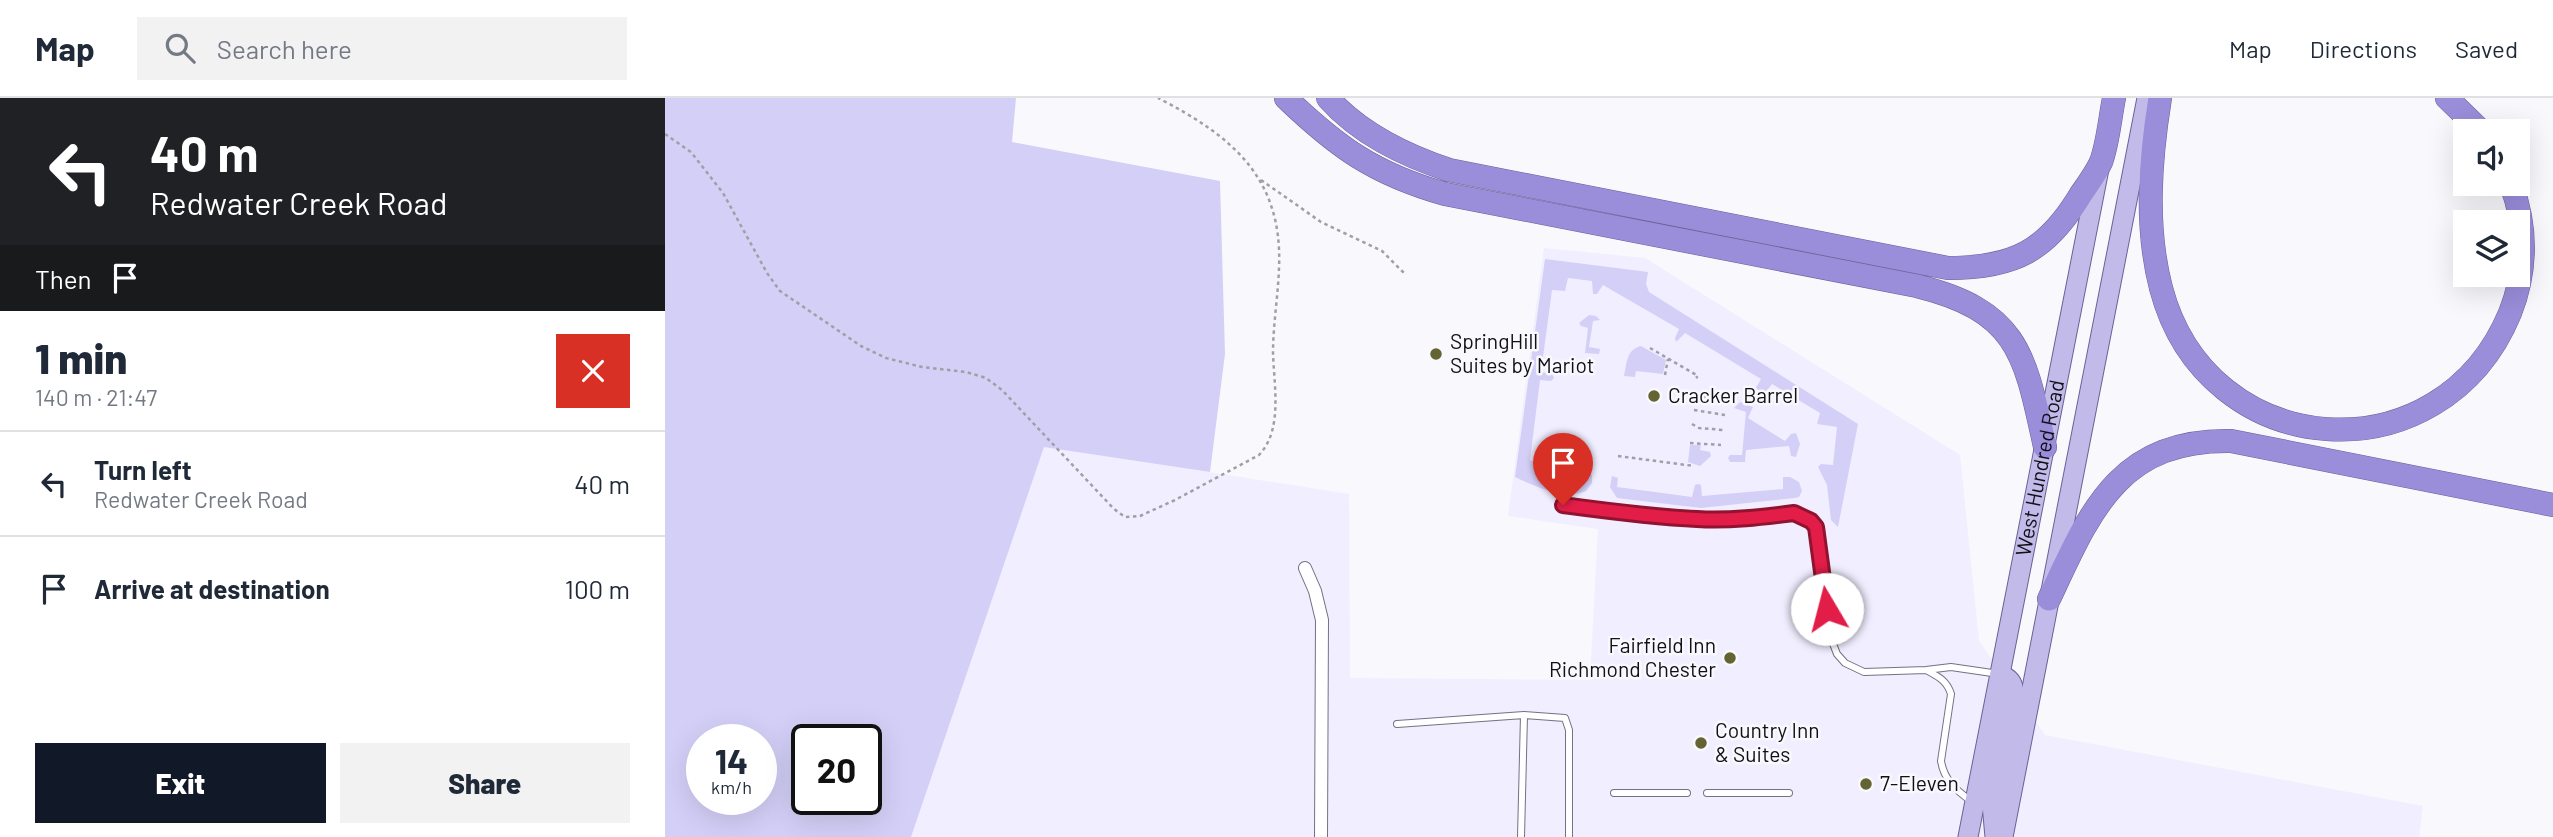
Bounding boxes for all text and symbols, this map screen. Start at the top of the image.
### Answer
search box [137,17,627,80]
text: Map [35,28,95,68]
icon: search [161,29,199,67]
text: Search here [217,33,352,64]
text: Map [2229,34,2272,63]
text: Directions [2310,34,2417,63]
text: Saved [2455,34,2518,63]
map controls [2453,119,2530,287]
button: sound [2453,119,2530,196]
text: 40 m [150,123,258,182]
icon: left [35,126,126,217]
text: Redwater Creek Road [150,183,447,221]
button: layers [2453,210,2530,287]
icon: arrive [106,259,144,297]
text: Then [35,263,92,294]
place label: SpringHill Suites by Mariot [1450,328,1594,377]
text: 1 min [35,332,127,382]
button: close [556,334,630,408]
marker: SpringHill Suites by Mariot [1428,346,1444,362]
street label: West Hundred Road [2009,378,2068,558]
place label: Cracker Barrel [1668,382,1798,407]
text: 140 m · 21:47 [35,383,157,411]
marker: Cracker Barrel [1646,388,1662,404]
pin [1533,433,1593,505]
icon: arrive [1544,444,1582,482]
text: Turn left [94,454,192,485]
icon: left [35,465,73,503]
text: 40 m [574,468,630,499]
text: Redwater Creek Road [94,485,308,513]
icon: arrive [35,570,73,608]
position arrow [1790,572,1864,646]
text: Arrive at destination [94,573,330,604]
text: 100 m [565,573,630,604]
place label: Fairfield Inn Richmond Chester [1549,632,1716,681]
marker: Fairfield Inn Richmond Chester [1722,650,1738,666]
place label: Country Inn & Suites [1715,717,1820,766]
speed limit sign: 20 [791,724,882,815]
marker: Country Inn & Suites [1693,735,1709,751]
text: 14 [715,739,748,781]
button: Exit [35,743,326,823]
button: Share [340,743,630,823]
place label: 7-Eleven [1880,770,1959,795]
text: km/h [711,776,752,798]
marker: 7-Eleven [1858,776,1874,792]

